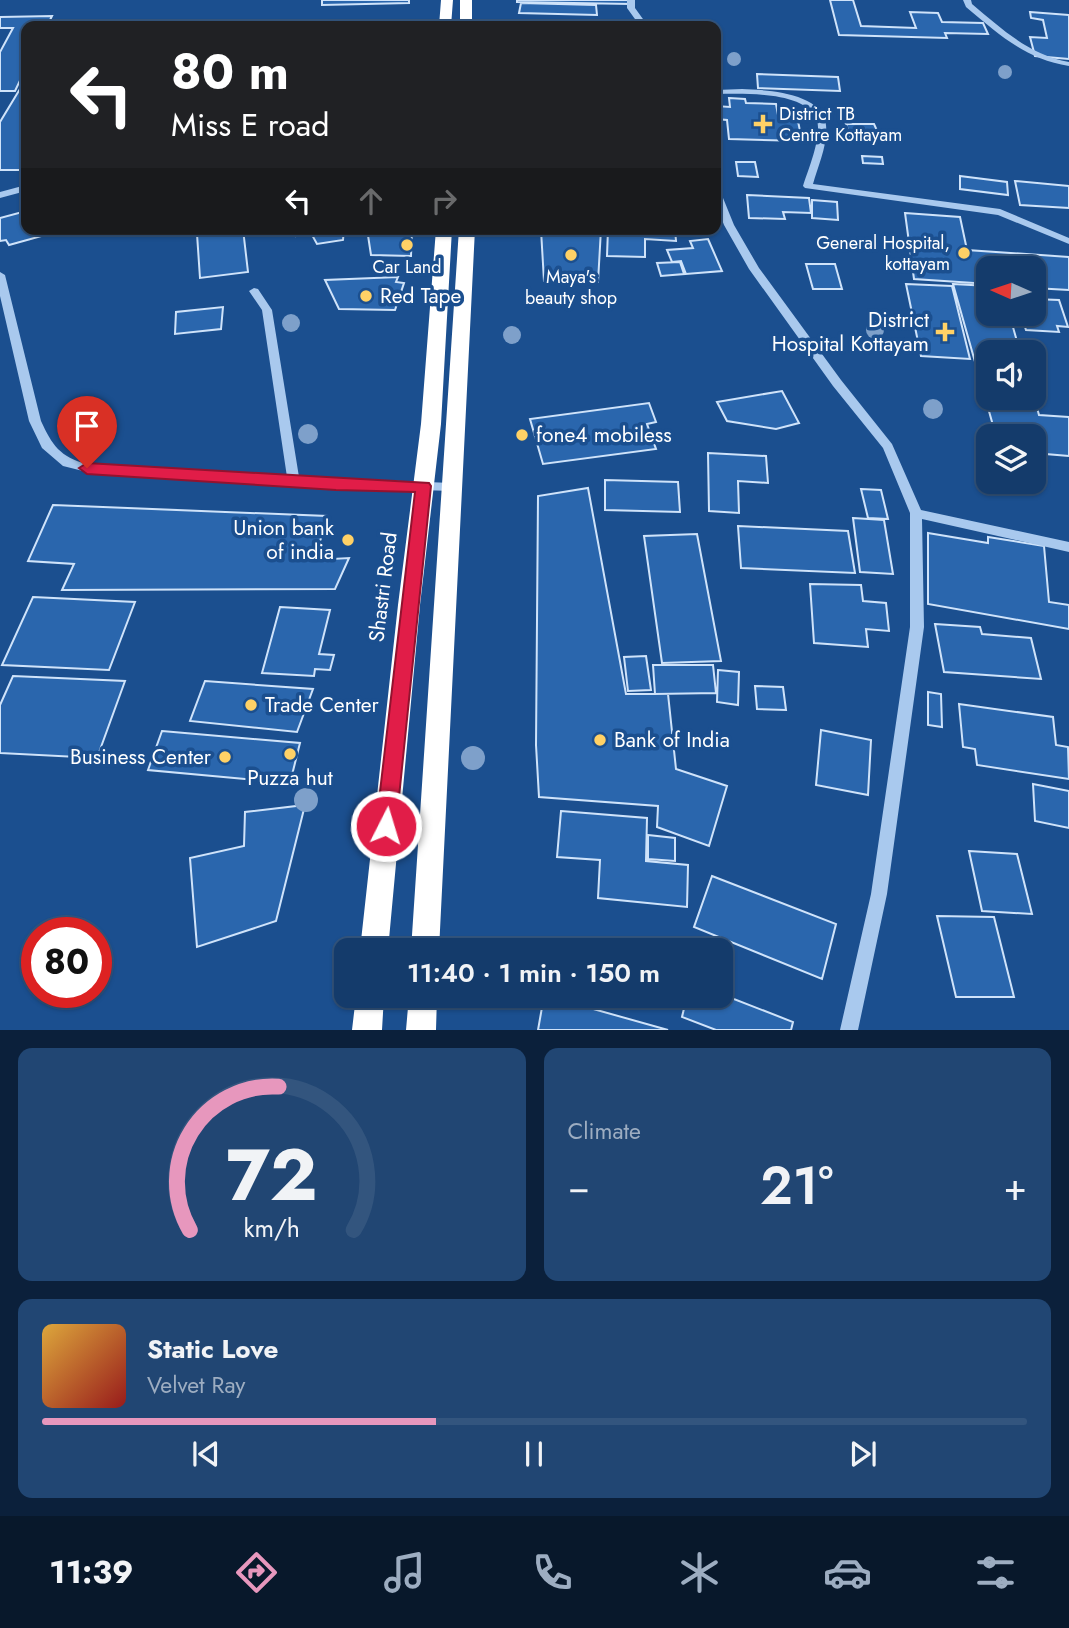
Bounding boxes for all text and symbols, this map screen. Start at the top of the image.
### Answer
text: 80 m [171,37,289,107]
icon: left [56,49,147,140]
place label: District TB Centre Kottayam [779,101,902,148]
text: Miss E road [171,102,329,148]
marker: District TB Centre Kottayam [753,114,773,134]
icon: left [279,182,317,220]
icon: ahead [352,182,390,220]
icon: right [425,182,463,220]
place label: General Hospital, kottayam [816,230,950,277]
marker: Car Land [399,237,415,253]
marker: General Hospital, kottayam [956,245,972,261]
marker: Maya's beauty shop [563,247,579,263]
place label: Car Land [372,254,442,280]
north arrow [976,256,1046,326]
map controls [976,256,1046,494]
place label: Maya's beauty shop [525,264,617,311]
place label: Red Tape [380,281,462,311]
marker: Red Tape [358,288,374,304]
place label: District Hospital Kottayam [772,305,929,359]
marker: District Hospital Kottayam [935,322,955,342]
button: sound [976,340,1046,410]
pin [57,396,117,468]
icon: arrive [68,407,106,445]
place label: fone4 mobiless [536,420,672,450]
button: layers [976,424,1046,494]
marker: fone4 mobiless [514,427,530,443]
place label: Union bank of india [233,513,335,567]
street label: Shastri Road [361,530,405,644]
marker: Union bank of india [340,532,356,548]
place label: Trade Center [265,690,380,720]
marker: Trade Center [243,697,259,713]
place label: Bank of India [614,725,730,755]
marker: Bank of India [592,732,608,748]
place label: Business Center [70,742,212,772]
marker: Puzza hut [282,746,298,762]
marker: Business Center [217,749,233,765]
place label: Puzza hut [247,763,333,793]
position arrow [349,789,423,863]
speed limit sign: 80 [21,917,112,1008]
text: 11:40 · 1 min · 150 m [407,954,660,992]
text: Climate [568,1114,641,1148]
text: 72 [226,1123,318,1228]
text: 21° [760,1148,833,1224]
text: − [568,1159,590,1214]
text: + [1004,1159,1027,1214]
text: km/h [243,1210,300,1246]
text: Static Love [147,1330,279,1368]
text: Velvet Ray [147,1368,245,1402]
icon: previous [187,1435,225,1473]
icon: pause [515,1435,553,1473]
icon: next [844,1435,882,1473]
icon: directions [232,1548,281,1597]
icon: music [380,1548,429,1597]
icon: phone [528,1548,577,1597]
icon: climate [675,1548,724,1597]
icon: car [823,1548,872,1597]
icon: filters [971,1548,1020,1597]
text: 11:39 [49,1549,134,1595]

